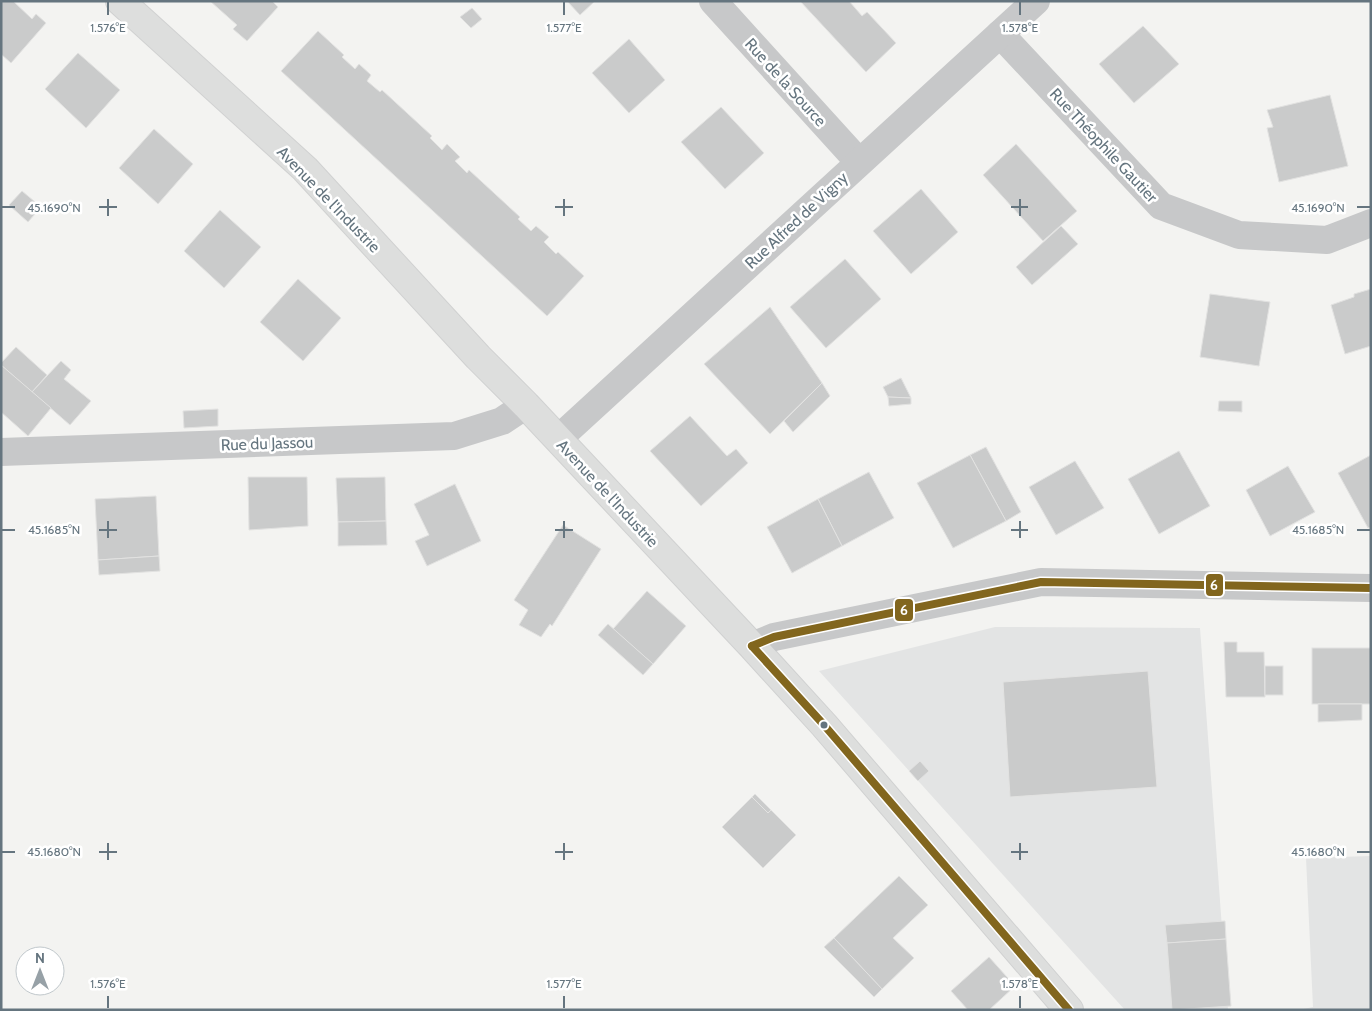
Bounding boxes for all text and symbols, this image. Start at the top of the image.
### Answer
text: 1.576°E [90,20,126,35]
text: 1.577°E [546,20,582,35]
text: 1.578°E [1002,20,1039,35]
street label: Rue de la Source [741,34,830,130]
street label: Rue Théophile Gautier [1046,84,1162,207]
street label: Avenue de l'Industrie [273,142,384,256]
street label: Rue Alfred de Vigny [741,168,852,273]
text: 45.1690°N [27,200,81,215]
text: 45.1690°N [1291,200,1345,215]
street label: Rue du Jassou [220,432,314,455]
street label: Avenue de l'Industrie [553,436,662,551]
text: 45.1685°N [28,522,80,537]
text: 45.1685°N [1292,522,1344,537]
line badge: 6 [1205,573,1224,597]
text: 6 [1210,576,1218,594]
line badge: 6 [894,598,914,622]
text: 6 [900,601,908,619]
unlabelled marker [819,720,829,730]
text: 45.1680°N [27,844,81,859]
text: 45.1680°N [1291,844,1345,859]
north arrow [15,946,65,996]
text: N [35,949,45,967]
text: 1.576°E [90,976,126,991]
text: 1.577°E [546,976,582,991]
text: 1.578°E [1002,976,1039,991]

